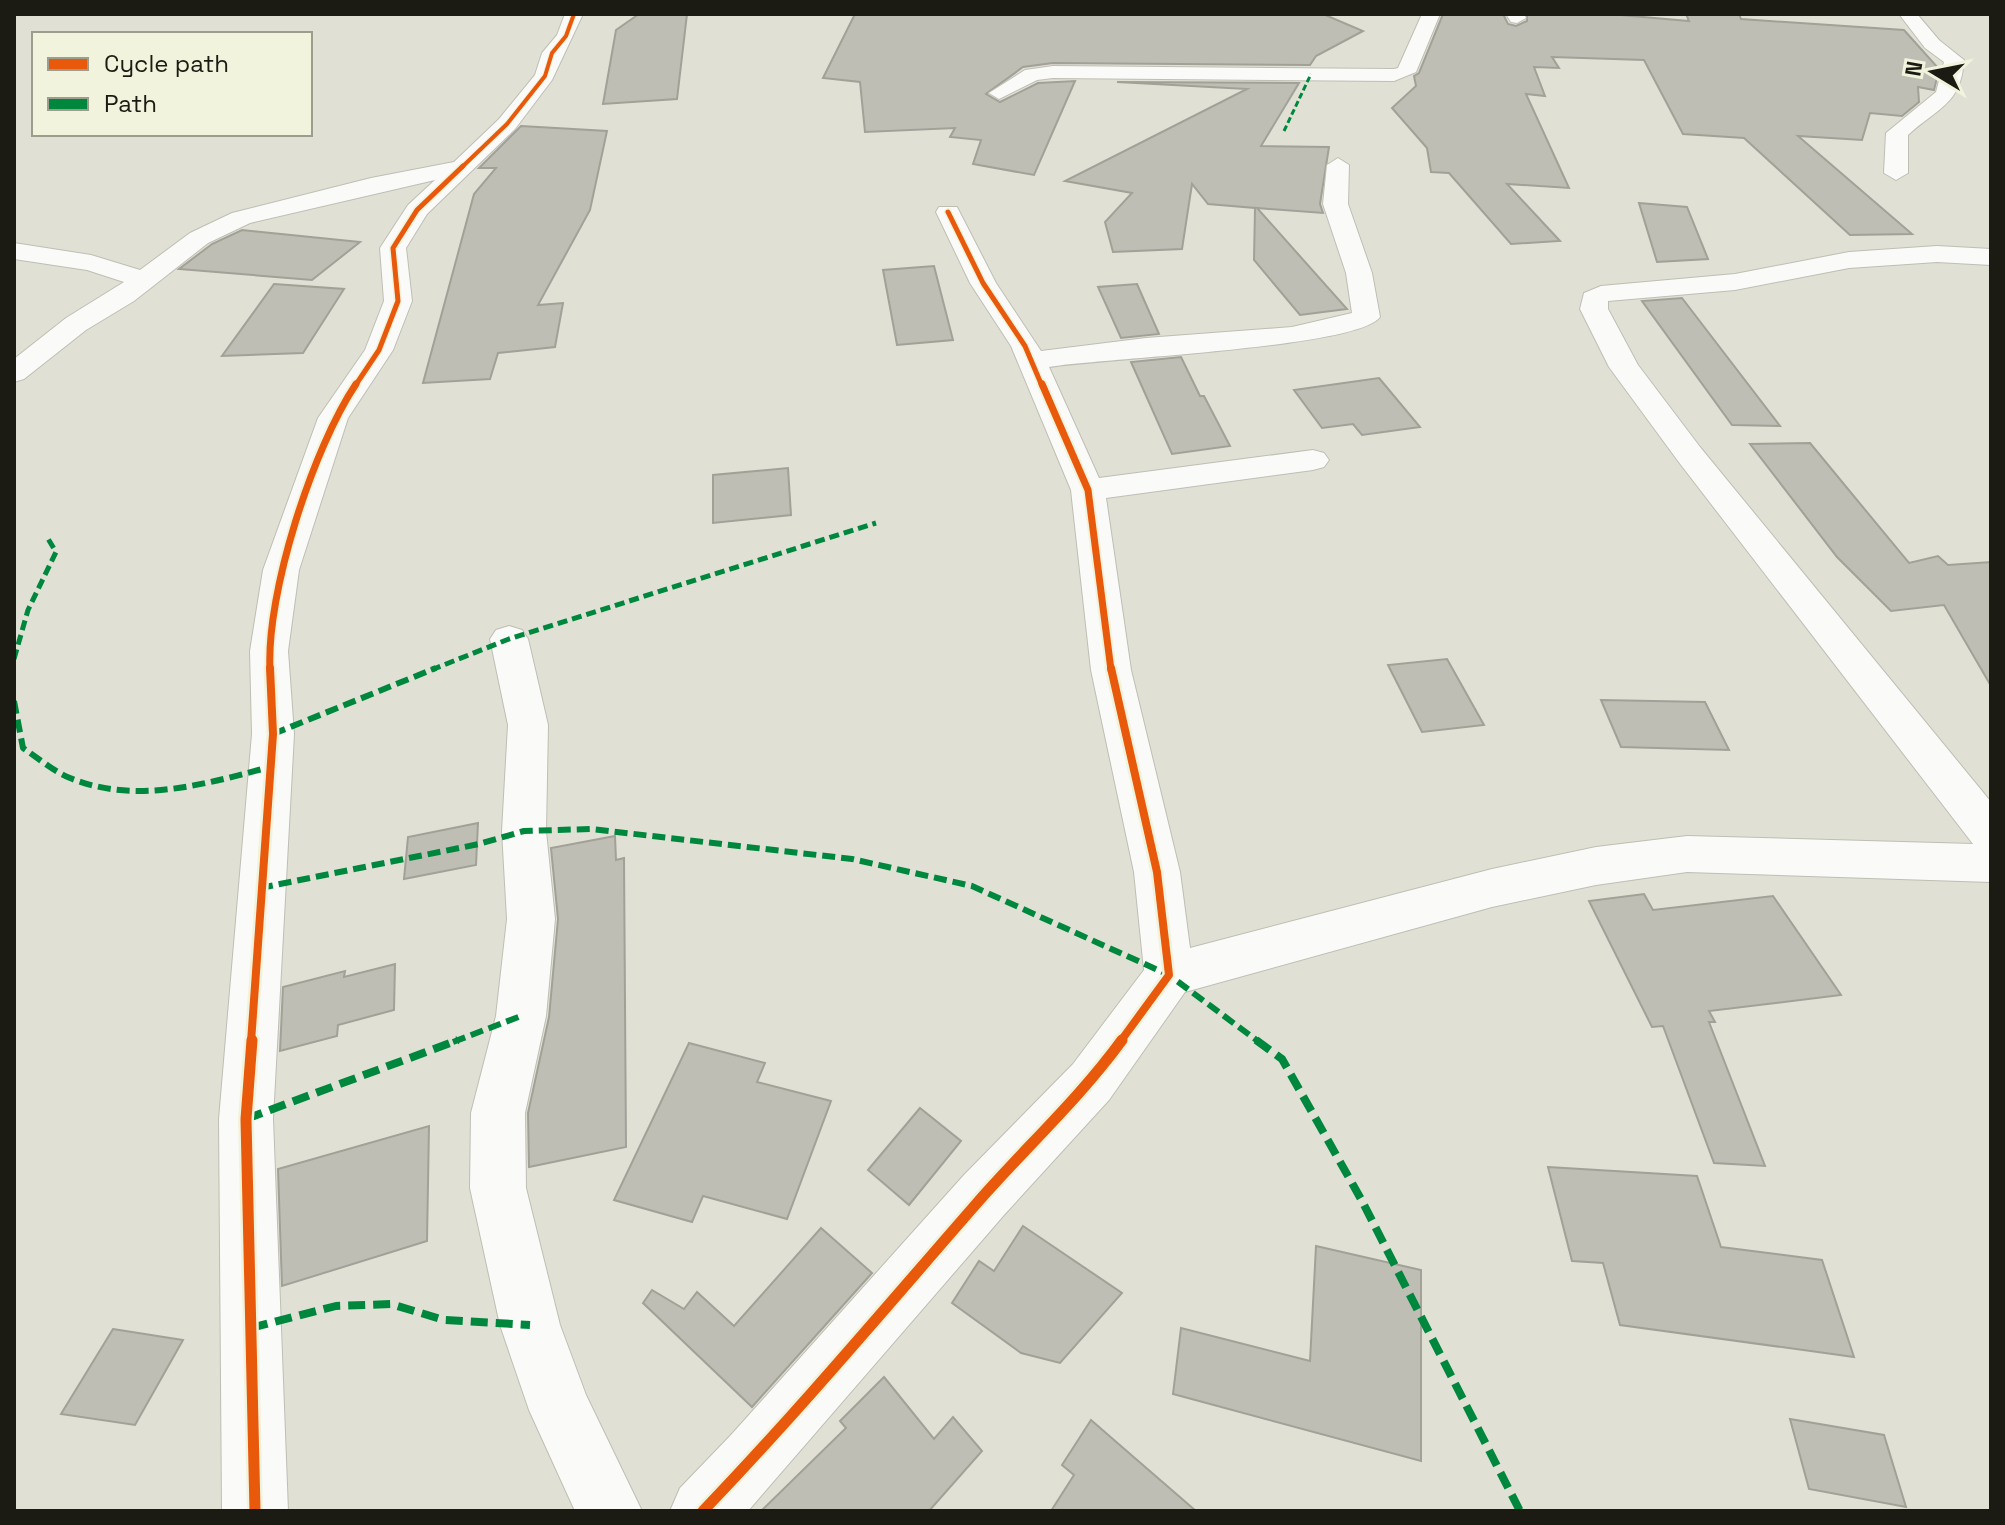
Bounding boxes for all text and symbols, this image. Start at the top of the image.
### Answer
legend [32,32,312,136]
north arrow [1893,32,1973,112]
text: Cycle path [104,48,229,79]
text: N [1898,59,1928,78]
text: Path [104,88,157,119]

